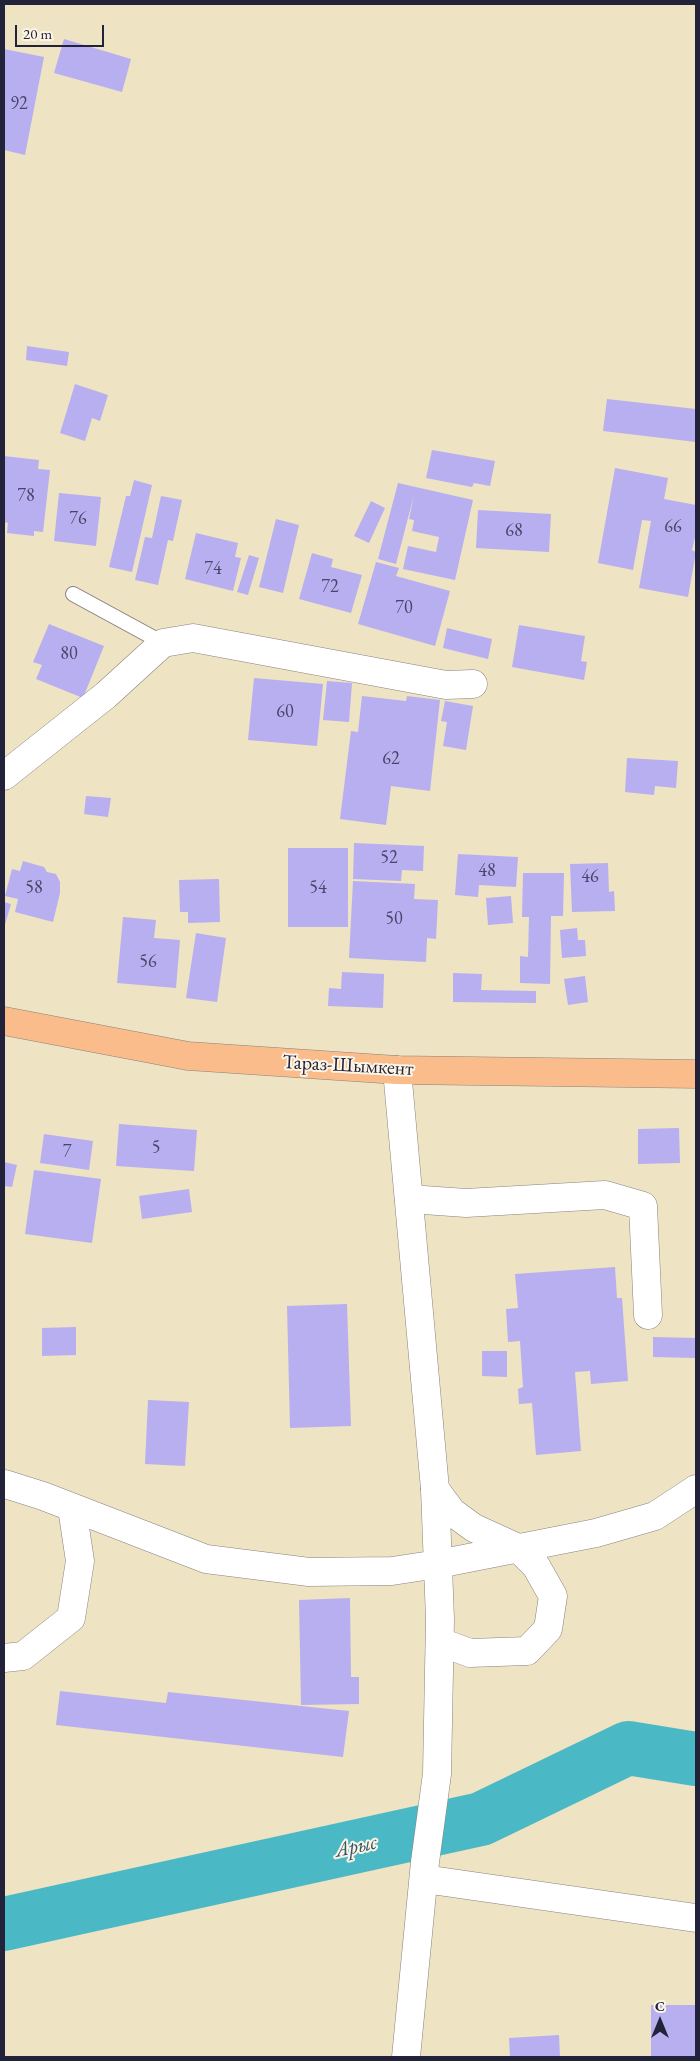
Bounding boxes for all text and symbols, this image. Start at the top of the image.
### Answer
scale bar [18,15,106,47]
text: 20 m [23,24,52,43]
house number: 92 [10,93,28,115]
house number: 78 [17,485,35,507]
house number: 76 [69,508,87,530]
house number: 66 [664,516,682,538]
house number: 68 [505,520,523,542]
house number: 74 [204,558,222,580]
house number: 72 [321,576,339,598]
house number: 70 [395,597,413,619]
house number: 80 [60,643,78,665]
house number: 60 [276,701,294,723]
house number: 62 [382,748,400,770]
house number: 52 [380,847,398,869]
house number: 48 [478,860,496,882]
house number: 46 [581,866,599,888]
house number: 58 [25,877,43,899]
house number: 54 [309,877,327,899]
house number: 50 [385,908,403,930]
house number: 56 [139,951,157,973]
street label: Тараз-Шымкент [282,1051,414,1081]
house number: 5 [152,1137,160,1159]
house number: 7 [63,1141,71,1163]
water label: Арыс [333,1830,379,1864]
north arrow [635,1996,685,2046]
text: С [655,1997,665,2015]

